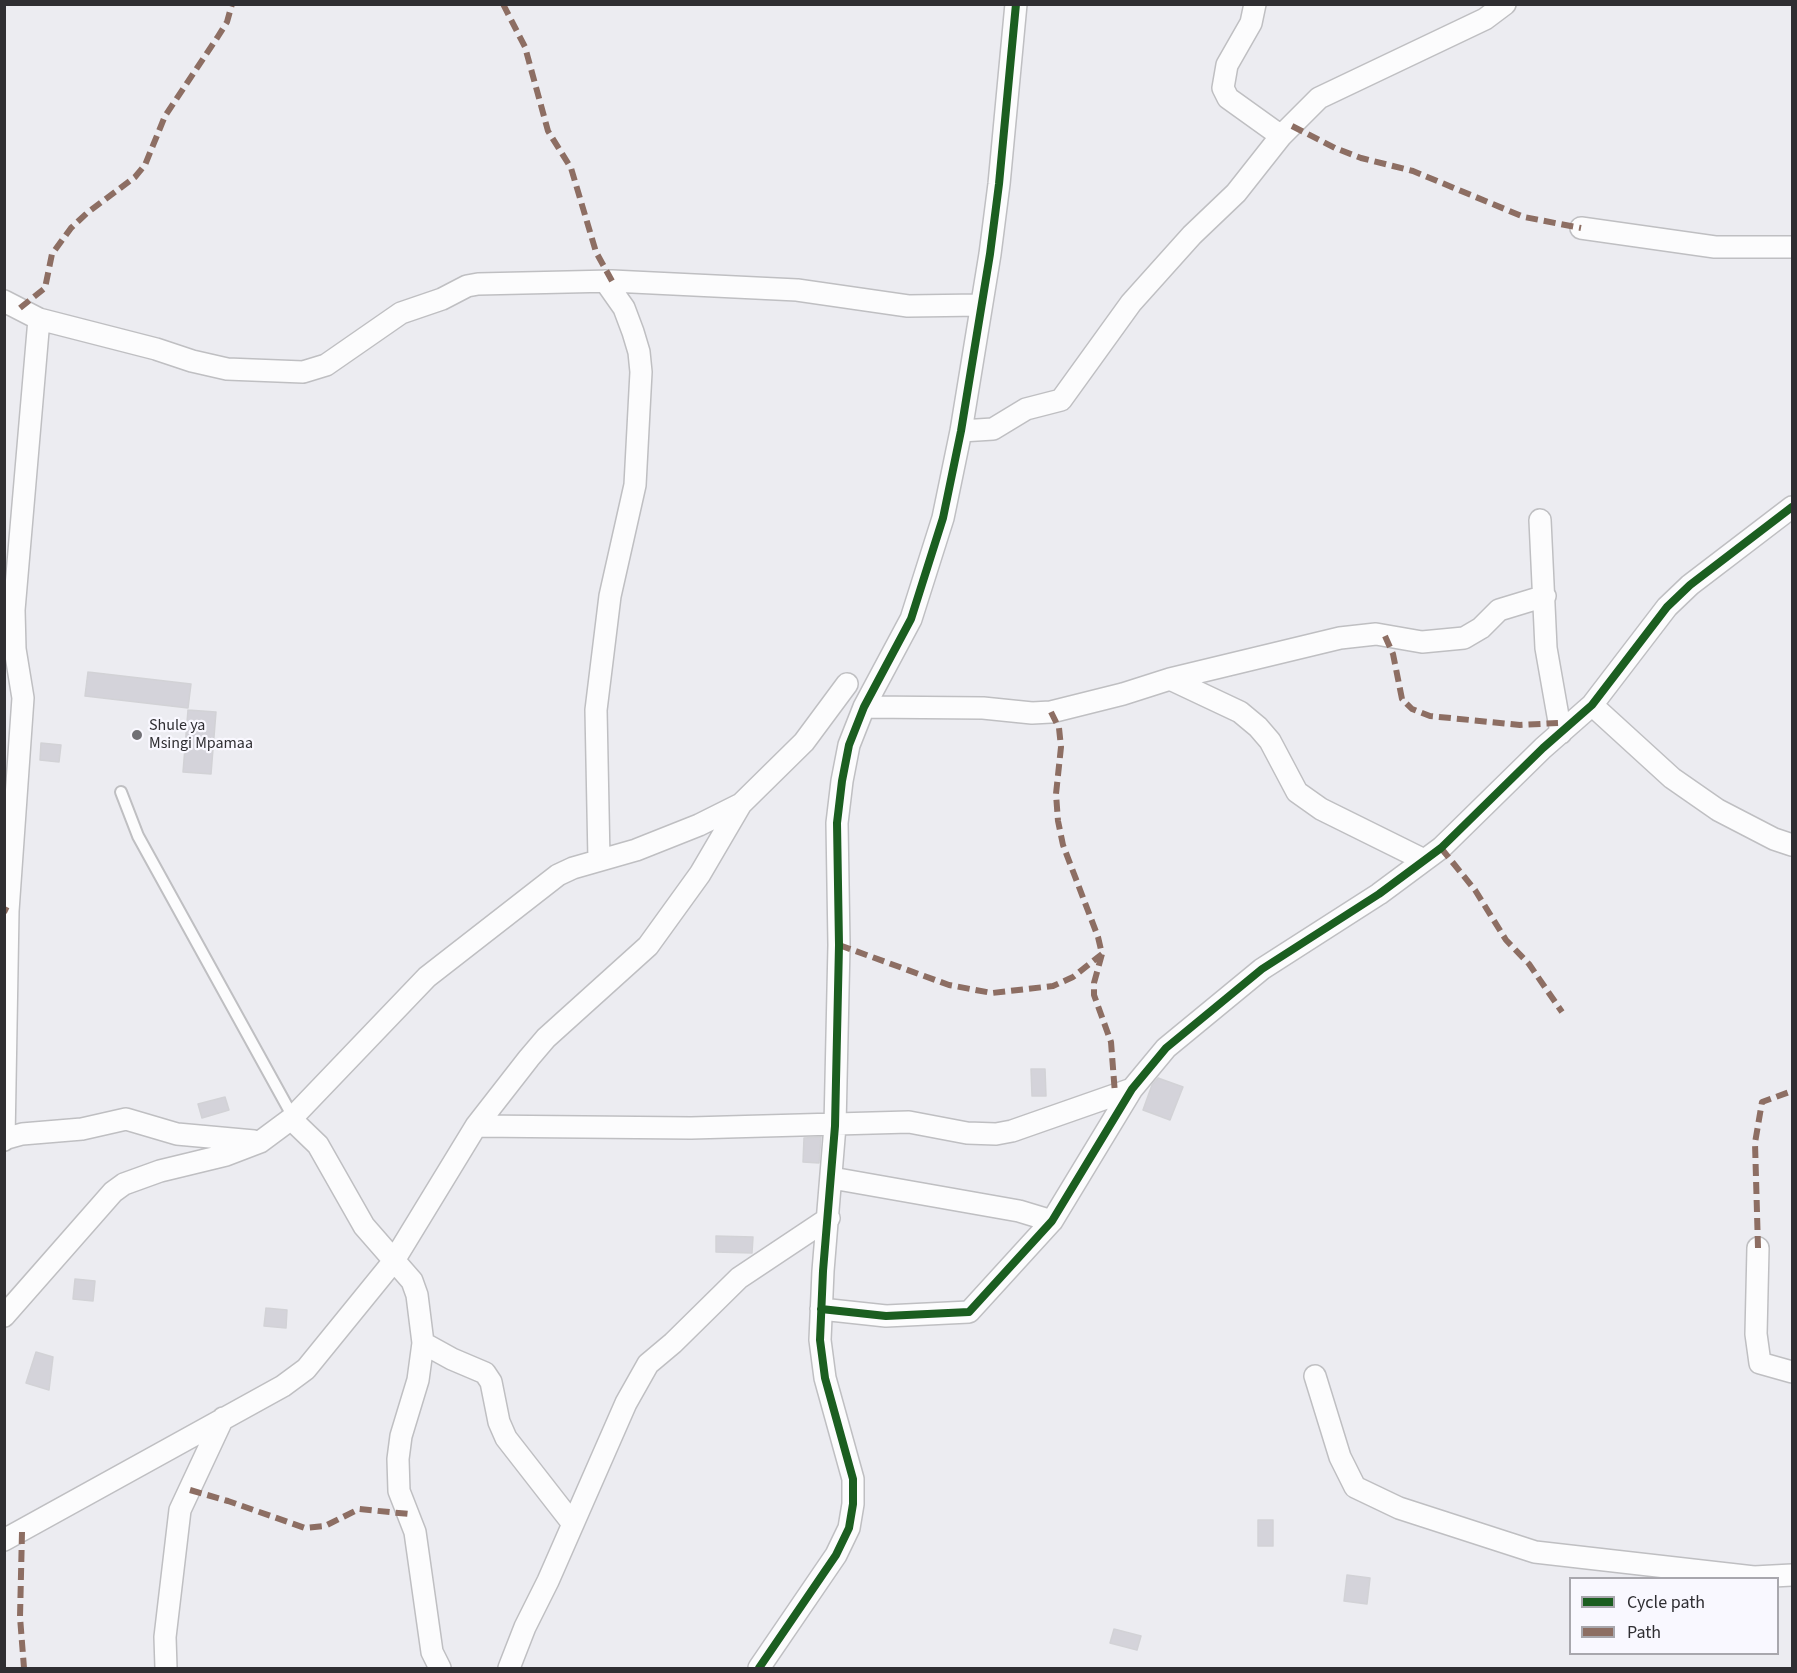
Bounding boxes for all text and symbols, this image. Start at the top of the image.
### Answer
place label: Shule ya Msingi Mpamaa [149,716,253,754]
marker: Shule ya Msingi Mpamaa [130,728,144,742]
legend [1569,1577,1779,1655]
text: Cycle path [1627,1590,1705,1615]
text: Path [1627,1620,1661,1645]

